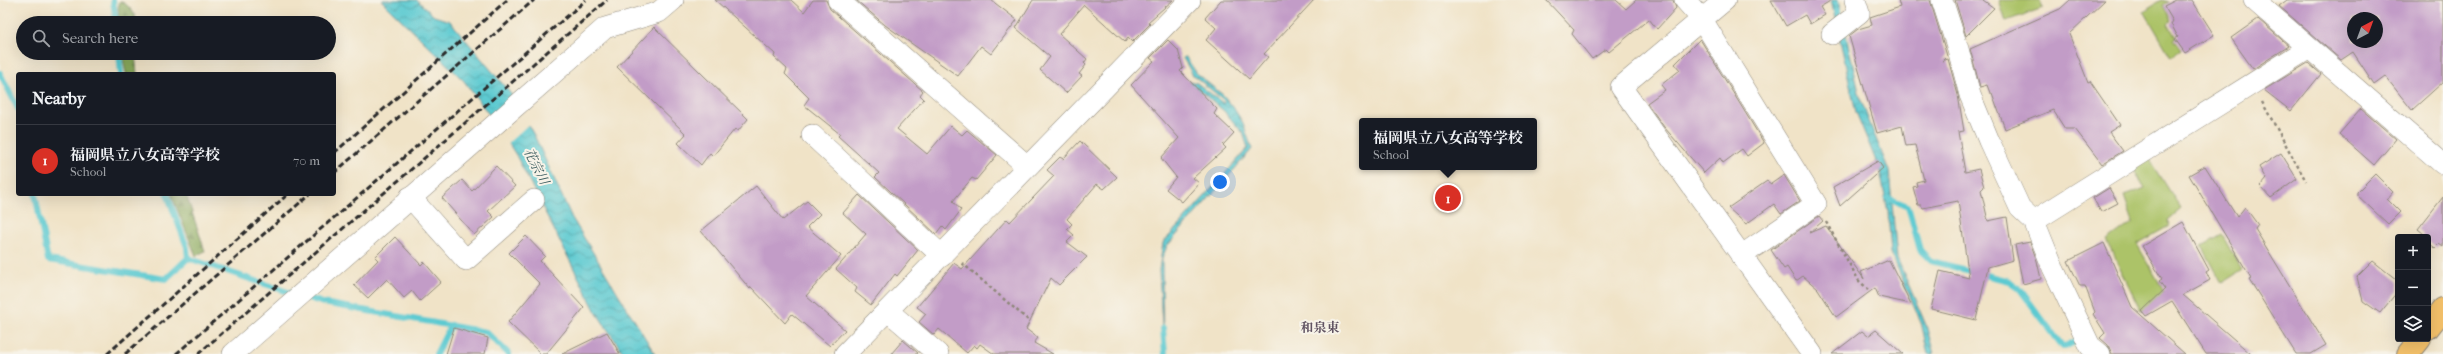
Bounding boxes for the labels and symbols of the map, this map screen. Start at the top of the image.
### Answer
north arrow [2347,12,2383,48]
water label: 花宗川 [521,145,553,189]
your location [1210,172,1230,192]
pin: 1 [1435,183,1461,213]
district label: 和泉東 [1300,320,1340,335]

